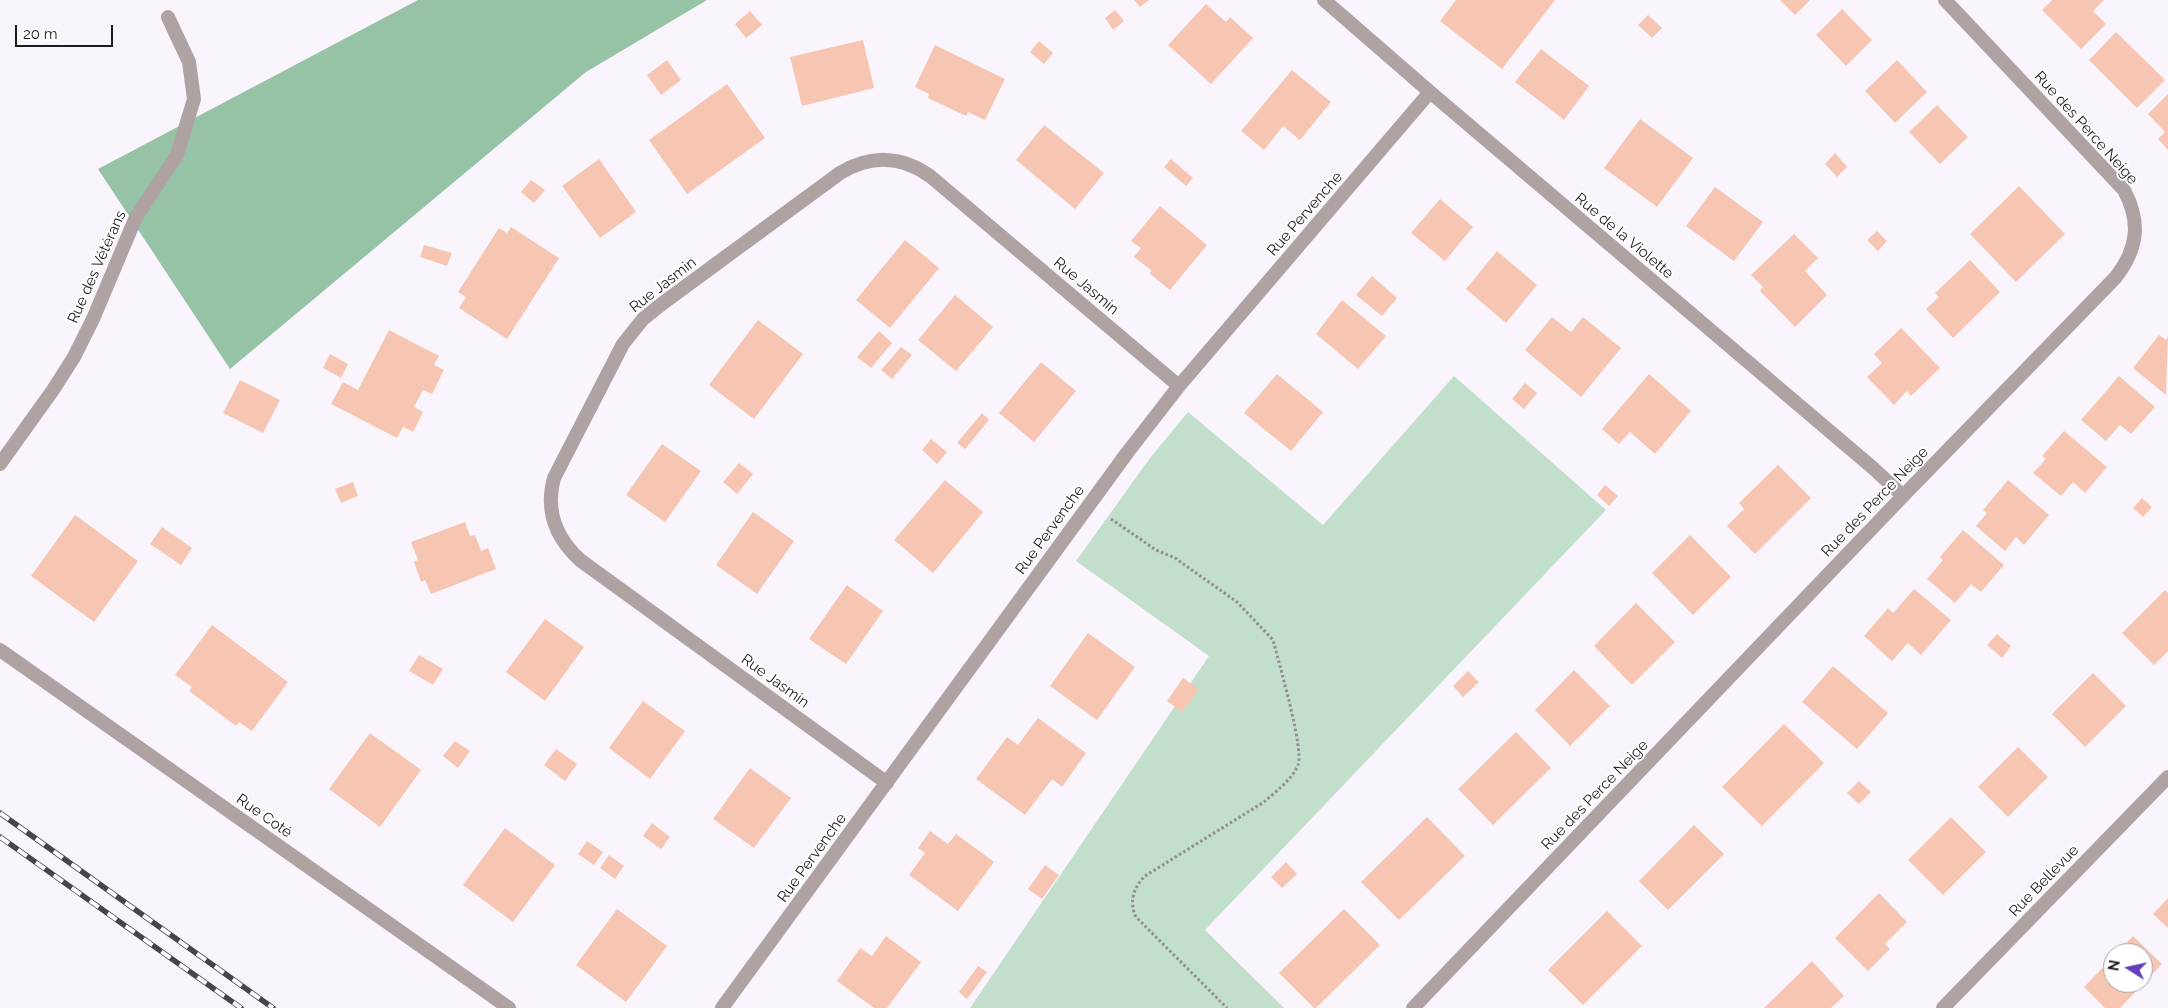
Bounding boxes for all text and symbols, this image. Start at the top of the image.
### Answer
scale bar [18,15,115,47]
text: 20 m [23,25,58,43]
street label: Rue des Perce Neige [2031,68,2141,188]
street label: Rue Pervenche [1264,168,1346,260]
street label: Rue de la Violette [1571,190,1677,282]
street label: Rue des Vétérans [64,208,130,326]
street label: Rue Jasmin [626,253,700,317]
street label: Rue Jasmin [1050,254,1122,318]
street label: Rue des Perce Neige [1818,443,1932,561]
street label: Rue Pervenche [1012,482,1088,578]
street label: Rue Jasmin [738,650,812,712]
street label: Rue des Perce Neige [1538,736,1652,854]
street label: Rue Coté [233,790,295,842]
street label: Rue Pervenche [774,810,850,906]
street label: Rue Bellevue [2005,841,2083,921]
north arrow [2103,943,2153,993]
text: N [2105,959,2123,972]

